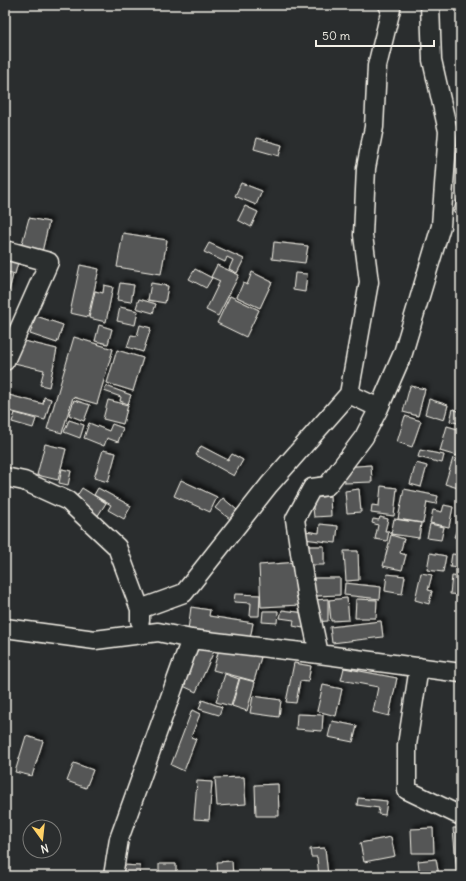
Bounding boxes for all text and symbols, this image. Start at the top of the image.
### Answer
scale bar [316,22,434,48]
text: 50 m [322,28,351,43]
north arrow [22,819,62,859]
text: N [39,841,50,856]

